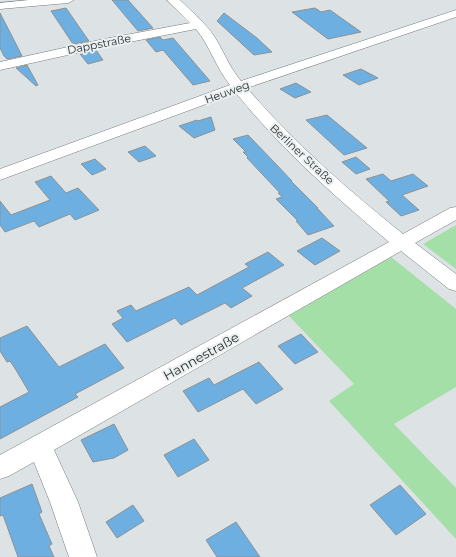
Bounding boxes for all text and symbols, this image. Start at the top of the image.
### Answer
street label: Dappstraße [66,31,132,57]
street label: Heuweg [203,77,251,107]
street label: Berliner Straße [267,121,337,187]
street label: Hannestraße [160,329,242,383]

